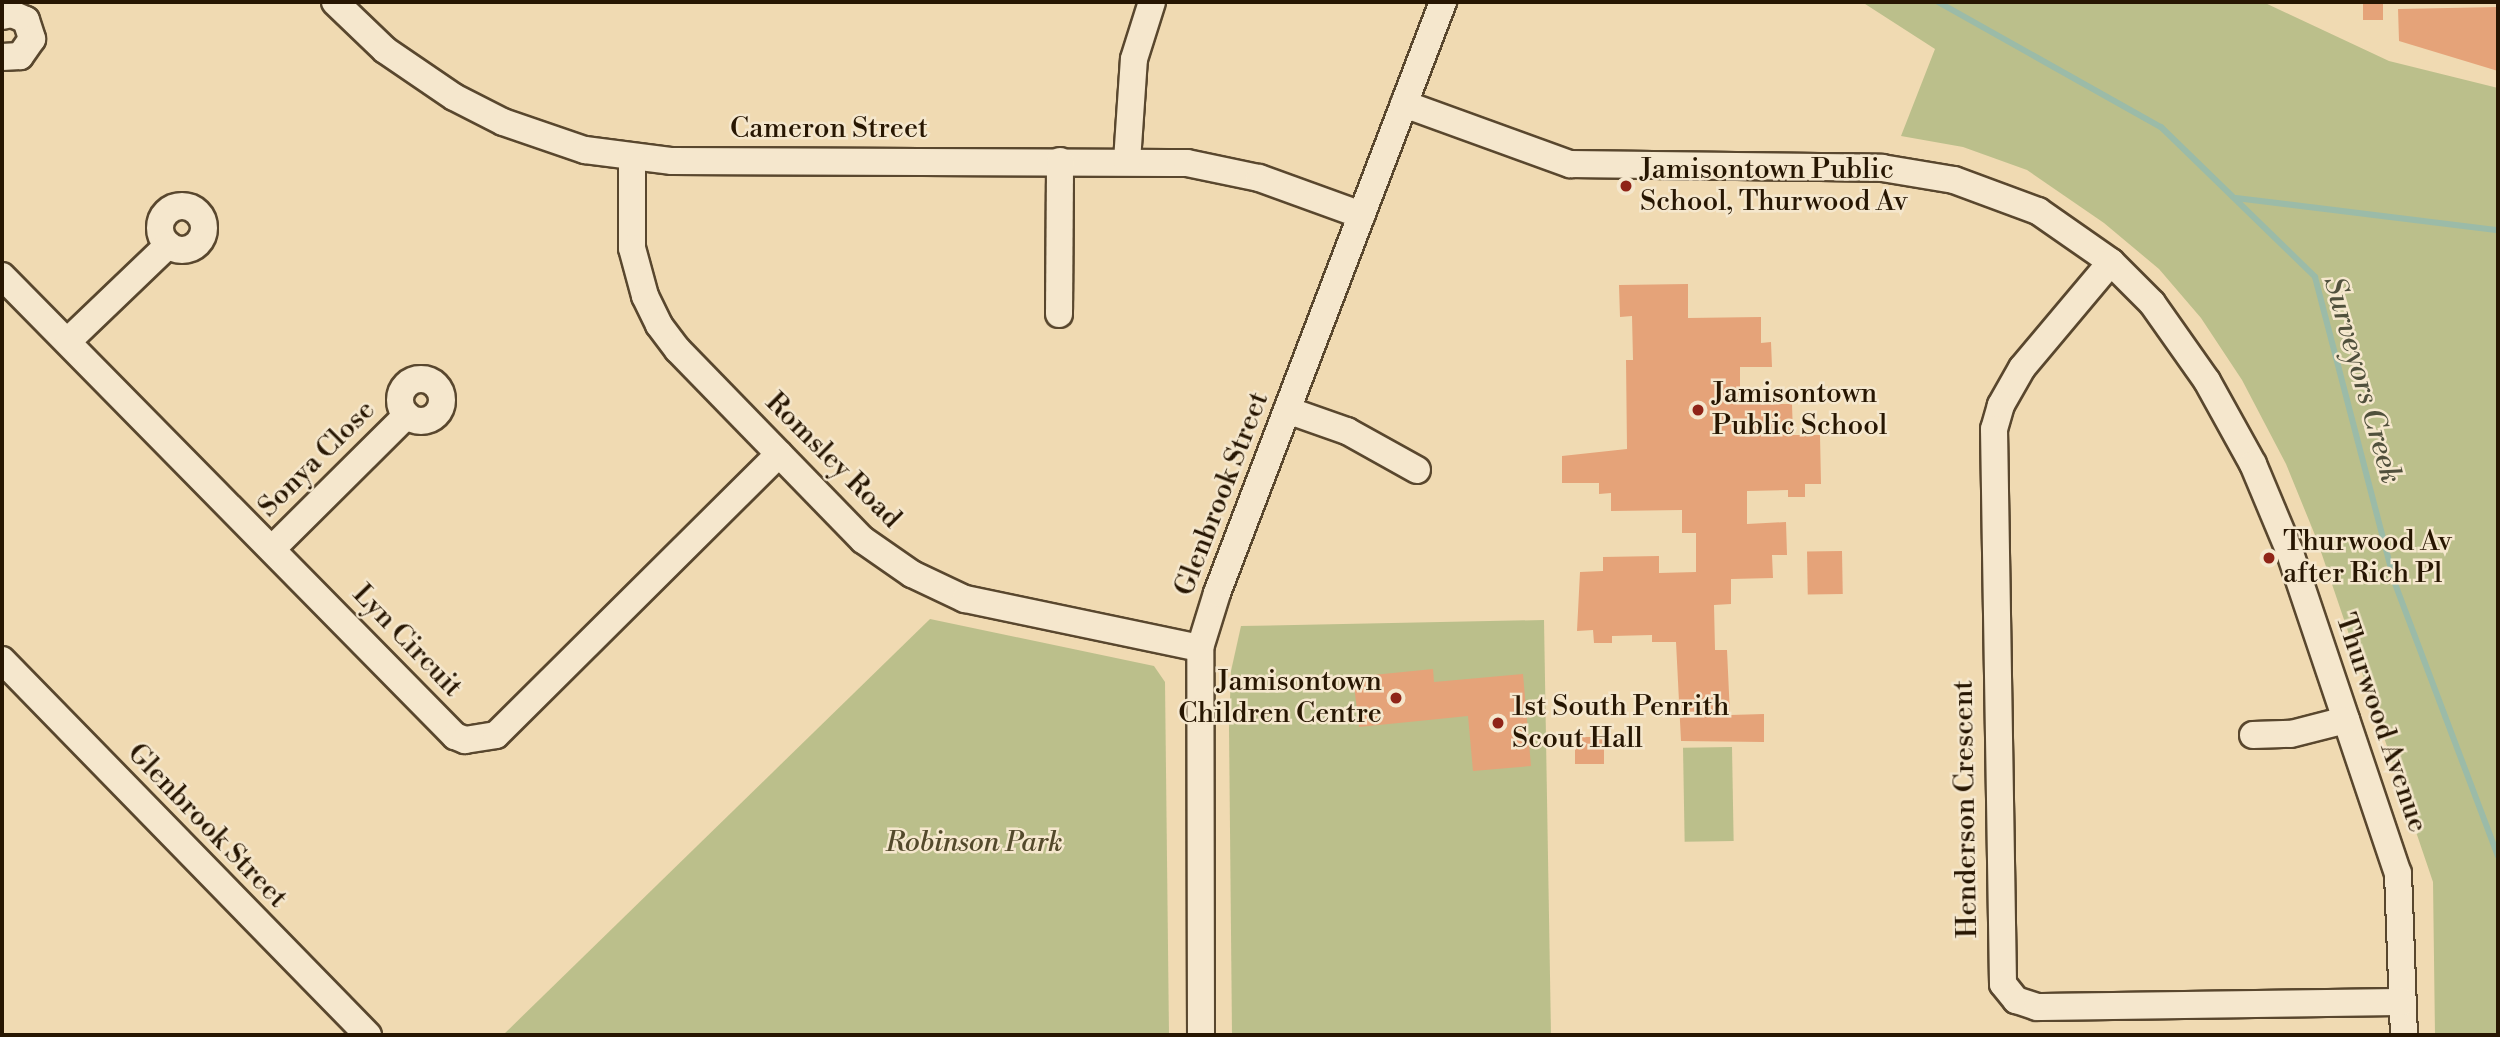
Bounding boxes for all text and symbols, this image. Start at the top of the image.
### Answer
street label: Cameron Street [730,112,928,146]
place label: Jamisontown Public School, Thurwood Av [1640,153,1908,219]
marker: Jamisontown Public School, Thurwood Av [1618,178,1634,194]
water label: Surveyors Creek [2315,272,2409,488]
place label: Jamisontown Public School [1712,377,1887,443]
street label: Romsley Road [758,386,908,536]
street label: Glenbrook Street [1168,387,1276,601]
street label: Sonya Close [252,394,382,524]
marker: Jamisontown Public School [1690,402,1706,418]
place label: Thurwood Av after Rich Pl [2283,525,2452,591]
marker: Thurwood Av after Rich Pl [2261,550,2277,566]
street label: Lyn Circuit [345,578,469,704]
street label: Thurwood Avenue [2328,609,2434,837]
place label: Jamisontown Children Centre [1178,665,1382,731]
street label: Henderson Crescent [1947,680,1985,938]
marker: Jamisontown Children Centre [1388,690,1404,706]
place label: 1st South Penrith Scout Hall [1512,690,1729,756]
marker: 1st South Penrith Scout Hall [1490,715,1506,731]
street label: Glenbrook Street [120,737,294,915]
park label: Robinson Park [885,826,1063,860]

